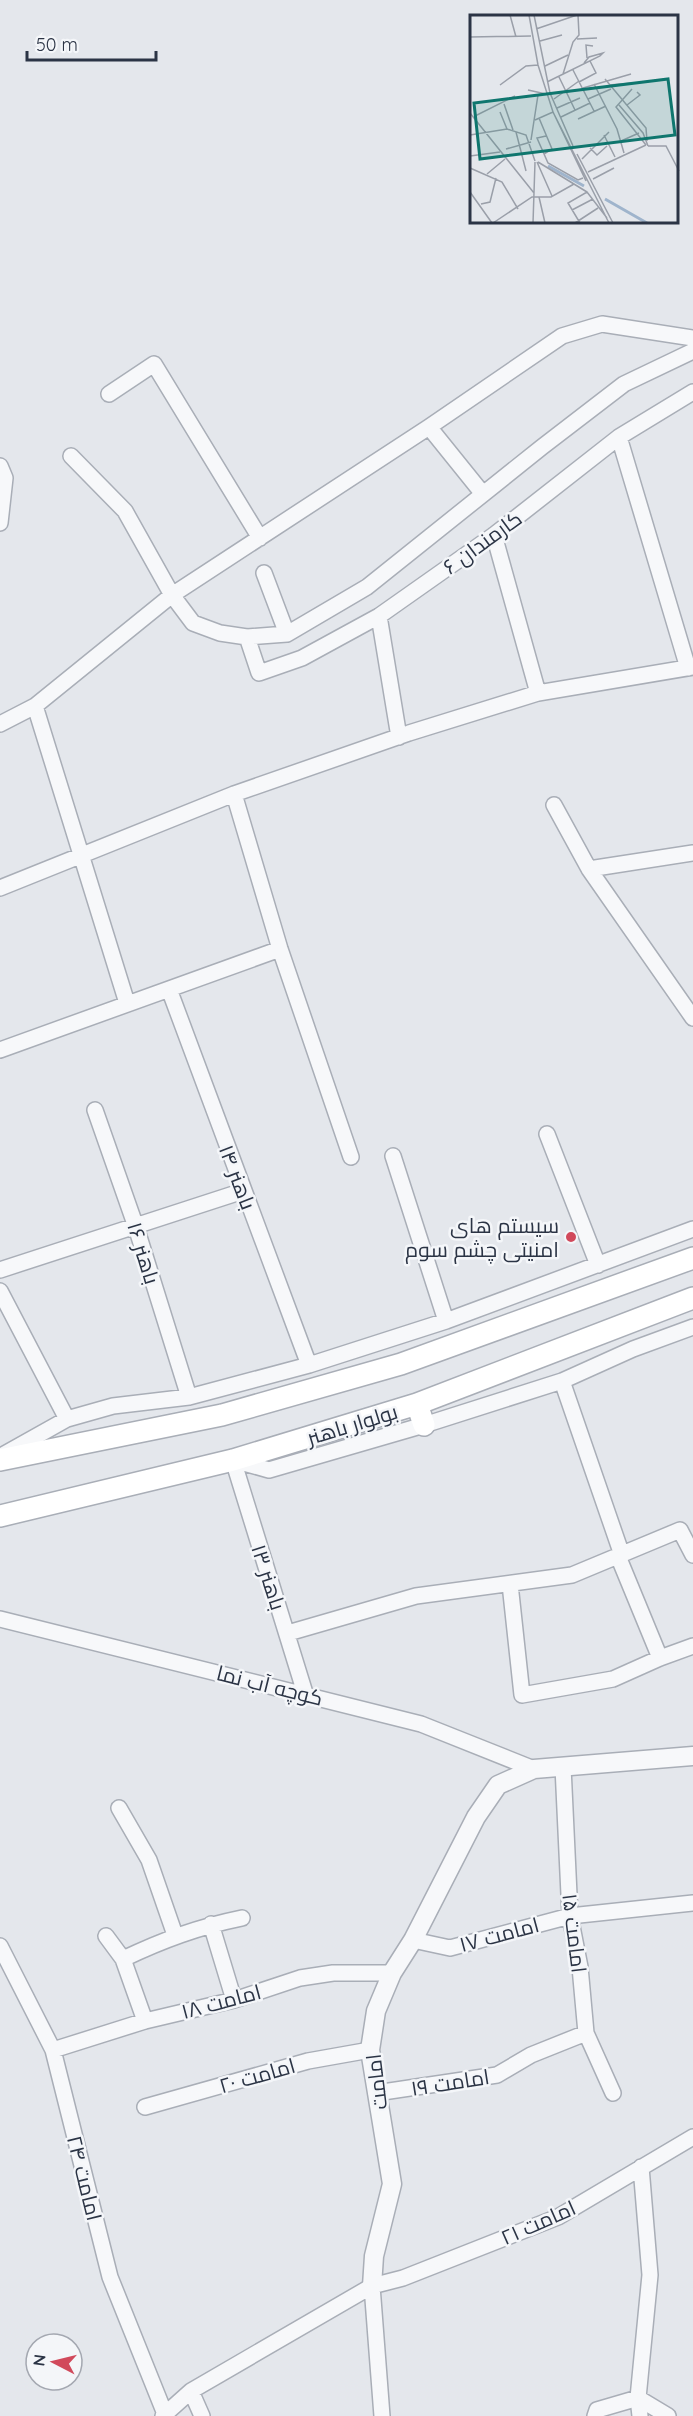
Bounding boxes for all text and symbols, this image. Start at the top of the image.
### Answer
inset map [470,15,678,224]
scale bar [27,24,156,62]
text: 50 m [36,33,78,56]
street label: کارمندان ۶ [437,505,527,580]
street label: باهنر ۱۴ [214,1141,262,1213]
place label: سیستم های امنیتی چشم سوم [405,1212,559,1264]
street label: باهنر ۱۶ [122,1219,166,1287]
marker: سیستم های امنیتی چشم سوم [564,1230,578,1244]
street label: بولوار باهنر [303,1398,401,1450]
street label: باهنر ۱۳ [246,1541,292,1613]
street label: کوچه آب نما [214,1659,326,1713]
street label: امامت ۱۵ [557,1892,593,1974]
street label: امامت ۱۷ [456,1911,542,1957]
street label: امامت ۱۸ [178,1978,264,2024]
street label: امامت ۲۰ [216,2052,298,2098]
street label: امامت [360,2053,392,2111]
street label: امامت ۱۹ [409,2063,491,2101]
street label: امامت ۲۴ [62,2133,108,2223]
street label: امامت ۲۱ [497,2194,579,2250]
north arrow [24,2332,84,2392]
text: N [28,2353,50,2367]

